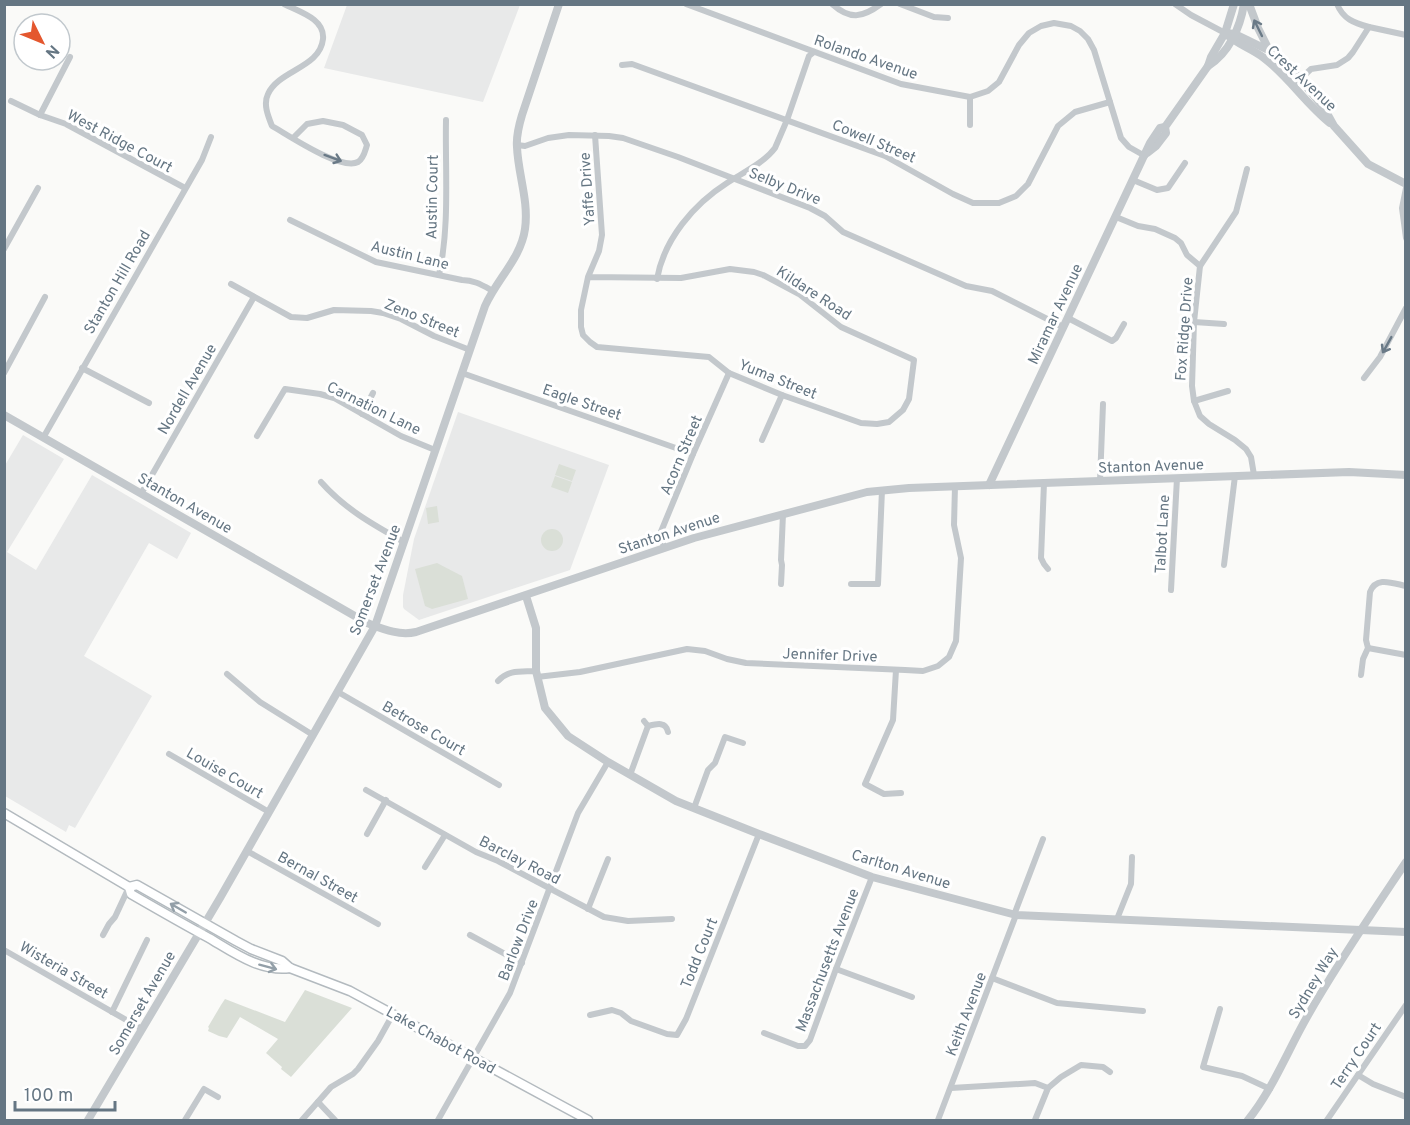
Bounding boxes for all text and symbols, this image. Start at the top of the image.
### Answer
north arrow [12,12,72,72]
one-way arrow [1252,20,1264,38]
street label: Rolando Avenue [811,32,920,85]
text: N [40,40,63,62]
street label: Crest Avenue [1262,42,1340,116]
street label: West Ridge Court [63,106,175,178]
street label: Cowell Street [829,116,918,169]
street label: Yaffe Drive [576,151,601,226]
one-way arrow [323,154,342,165]
street label: Austin Court [423,154,444,240]
street label: Selby Drive [746,164,823,210]
street label: Stanton Hill Road [81,227,156,338]
street label: Austin Lane [369,238,451,275]
street label: Miramar Avenue [1025,261,1088,368]
street label: Kildare Road [772,263,854,326]
street label: Fox Ridge Drive [1172,276,1199,382]
street label: Zeno Street [381,296,462,343]
one-way arrow [1381,335,1392,353]
street label: Nordell Avenue [155,341,222,439]
street label: Yuma Street [736,356,819,405]
street label: Carnation Lane [323,378,424,440]
street label: Eagle Street [540,381,624,426]
street label: Acorn Street [657,413,708,498]
street label: Stanton Avenue [1098,456,1204,479]
street label: Stanton Avenue [134,470,235,539]
street label: Talbot Lane [1152,494,1175,574]
street label: Stanton Avenue [616,509,723,560]
street label: Somerset Avenue [346,522,406,639]
street label: Jennifer Drive [782,645,878,668]
street label: Betrose Court [378,698,469,761]
street label: Louise Court [182,745,266,804]
street label: Barclay Road [475,833,563,890]
street label: Carlton Avenue [849,846,952,895]
street label: Bernal Street [274,848,361,908]
street label: Massachusetts Avenue [792,886,864,1035]
street label: Barlow Drive [495,897,544,984]
one-way arrow [170,901,187,913]
street label: Todd Court [678,915,723,992]
street label: Wisteria Street [15,938,111,1004]
street label: Sydney Way [1285,944,1343,1023]
street label: Somerset Avenue [106,948,181,1059]
one-way arrow [258,961,277,973]
street label: Keith Avenue [943,970,992,1059]
street label: Lake Chabot Road [382,1003,498,1079]
street label: Terry Court [1328,1020,1387,1094]
scale bar [15,1074,116,1112]
text: 100 m [24,1085,73,1108]

